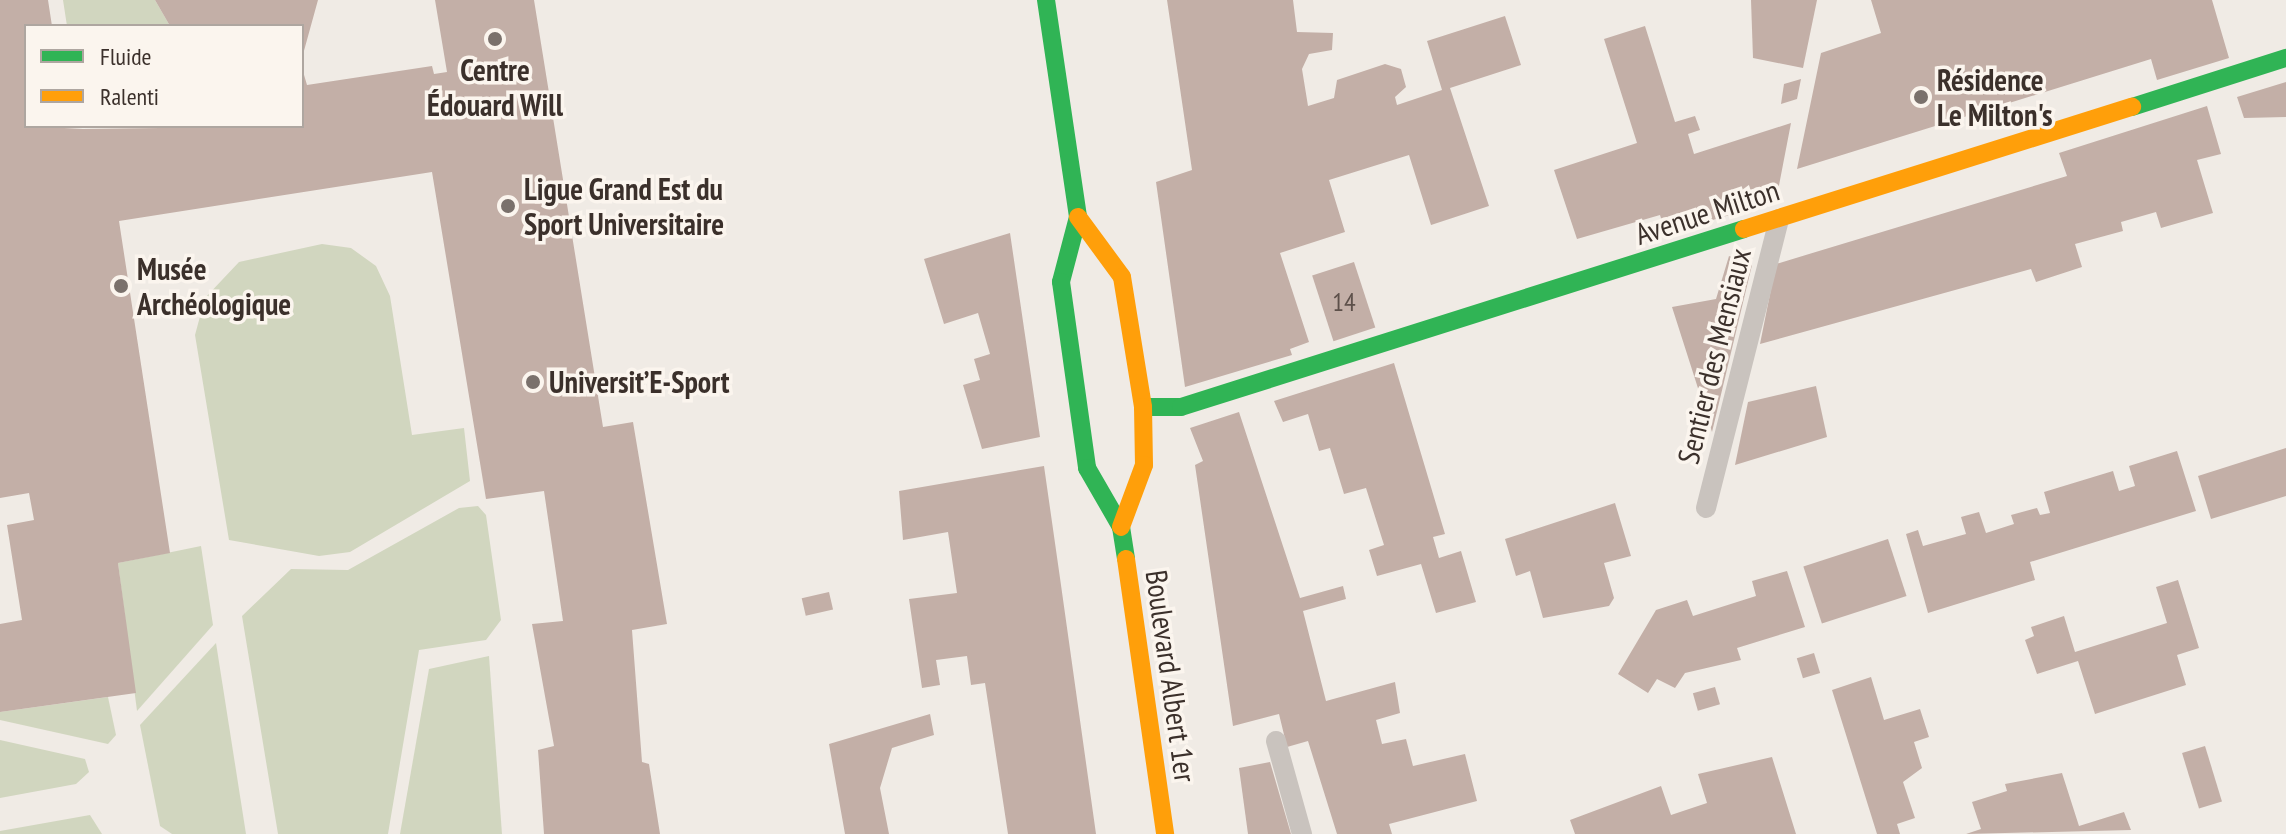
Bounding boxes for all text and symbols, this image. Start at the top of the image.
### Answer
legend [24,24,304,128]
marker: Centre Édouard Will [486,30,504,48]
text: Fluide [100,41,151,72]
place label: Centre Édouard Will [427,52,563,122]
place label: Résidence Le Milton's [1937,62,2053,132]
text: Ralenti [100,81,159,112]
marker: Résidence Le Milton's [1912,88,1930,106]
place label: Ligue Grand Est du Sport Universitaire [524,171,724,242]
street label: Avenue Milton [1631,172,1783,252]
marker: Ligue Grand Est du Sport Universitaire [499,197,517,215]
street label: Sentier des Mensiaux [1670,245,1758,467]
place label: Musée Archéologique [137,251,291,322]
marker: Musée Archéologique [112,277,130,295]
house number: 14 [1332,286,1356,318]
place label: Universit’E-Sport [549,364,729,400]
marker: Universit’E-Sport [524,373,542,391]
street label: Boulevard Albert 1er [1138,567,1204,785]

